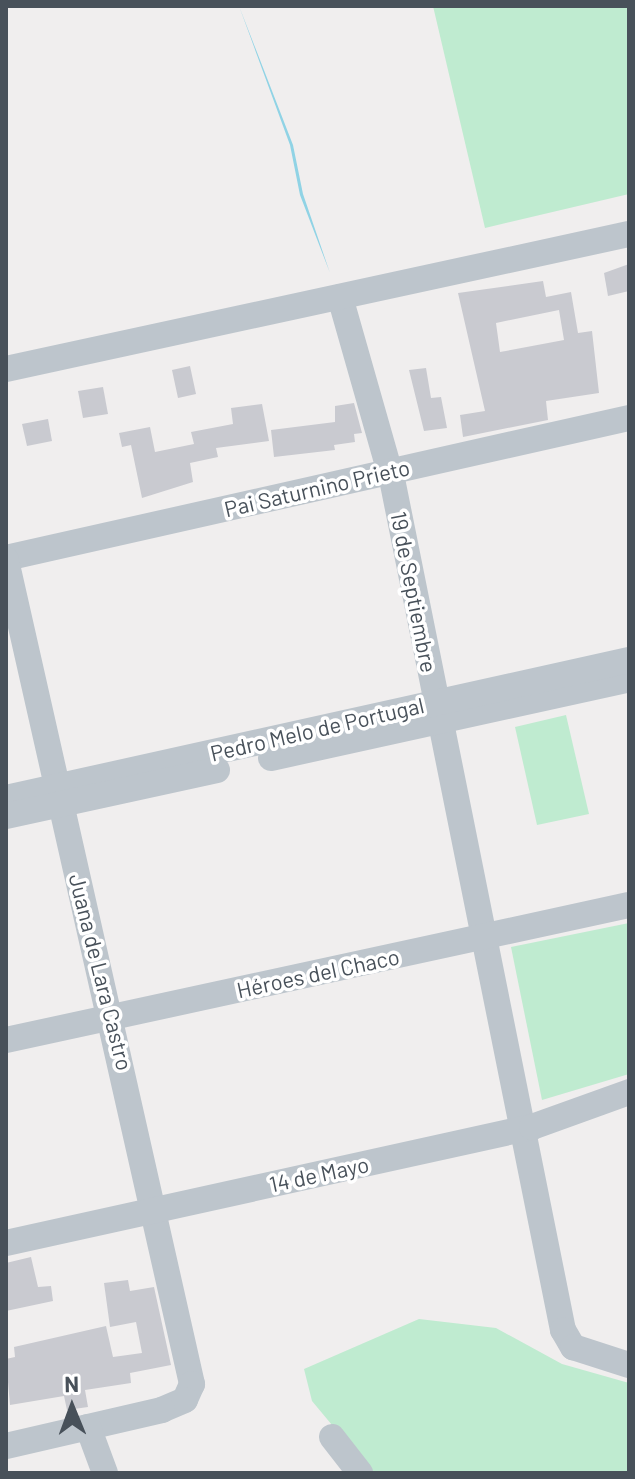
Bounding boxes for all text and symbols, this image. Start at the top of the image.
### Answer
street label: Pai Saturnino Prieto [222,454,412,522]
street label: 19 de Septiembre [385,509,443,675]
street label: Pedro Melo de Portugal [208,692,426,766]
street label: Juana de Lara Castro [64,871,138,1073]
street label: Héroes del Chaco [234,943,402,1003]
street label: 14 de Mayo [267,1151,371,1197]
north arrow [32,1367,112,1447]
text: N [64,1370,79,1396]

